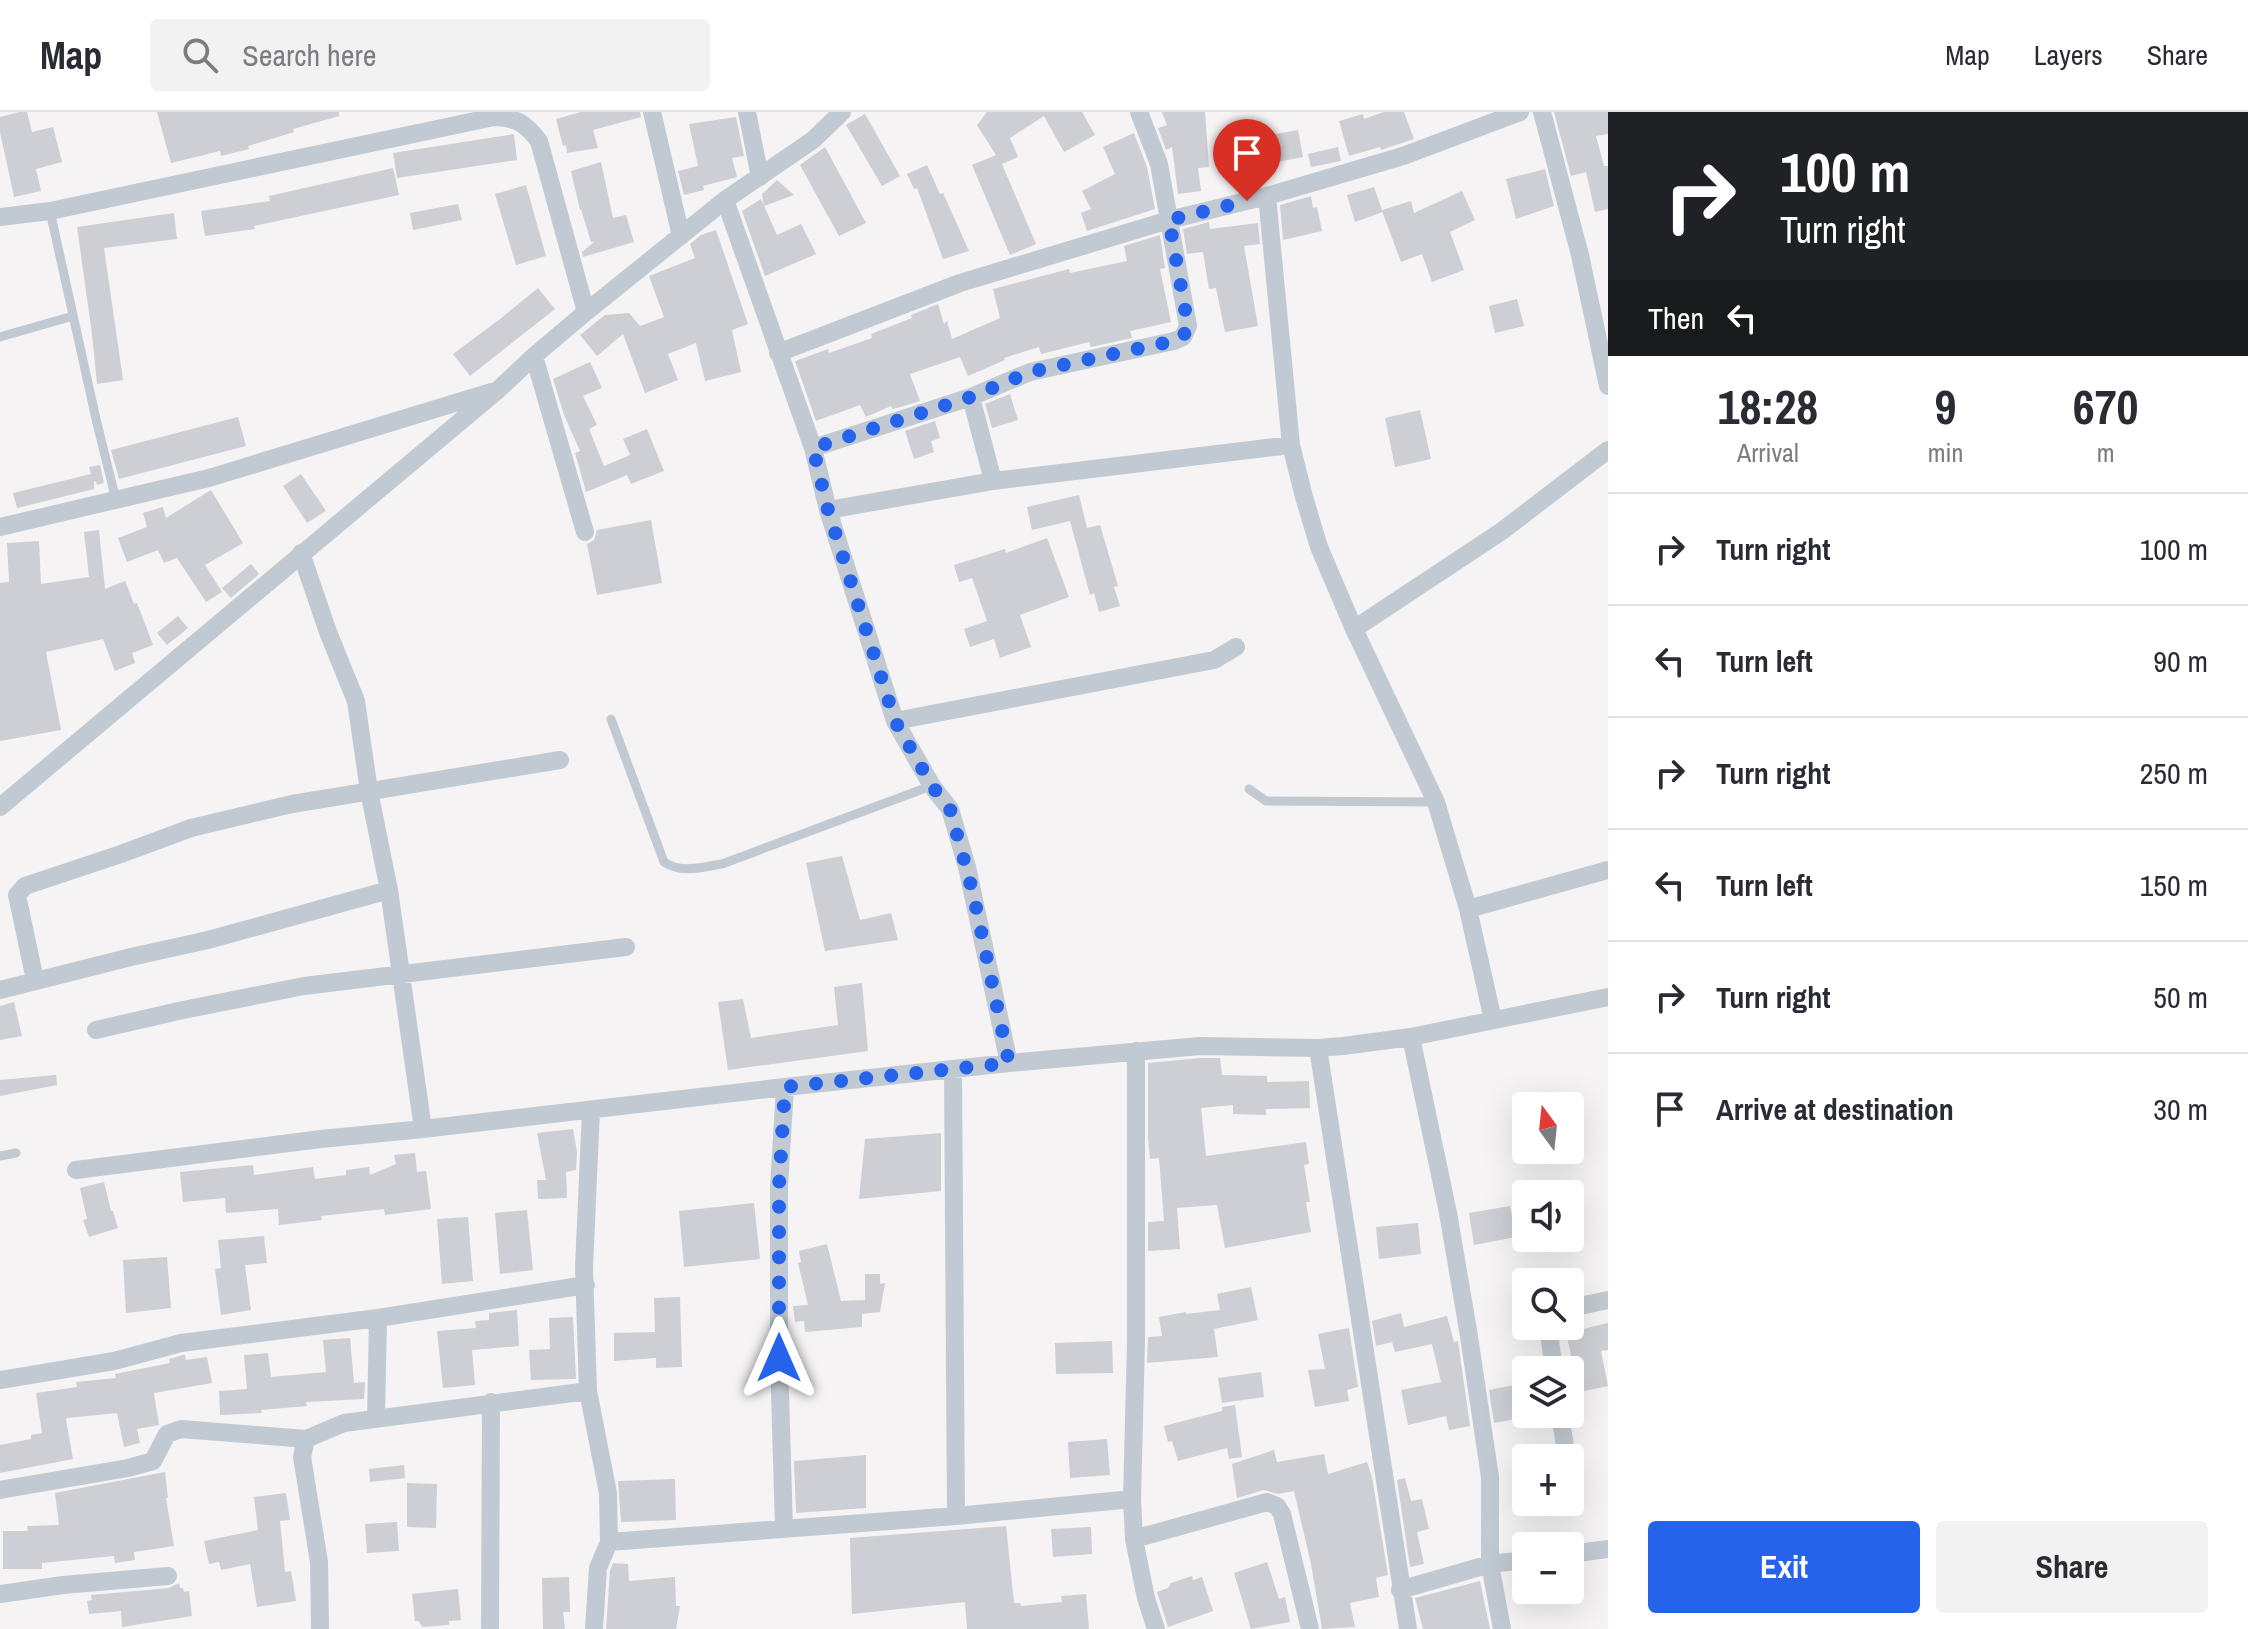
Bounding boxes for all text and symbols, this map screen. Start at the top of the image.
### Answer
search box [150,19,710,91]
text: Map [40,30,102,81]
icon: search [178,33,222,77]
text: Search here [242,35,376,75]
text: Map [1945,36,1990,74]
text: Layers [2034,36,2103,74]
text: Share [2147,36,2208,74]
pin [1213,119,1281,201]
icon: arrive [1225,131,1269,175]
text: 100 m [1780,134,1910,209]
icon: right [1648,144,1752,248]
text: Turn right [1780,206,1905,254]
icon: left [1720,296,1764,340]
text: Then [1648,298,1704,338]
text: 18:28 [1718,374,1818,439]
text: 9 [1935,374,1956,439]
text: 670 [2073,374,2138,439]
text: Arrival [1737,435,1799,470]
text: min [1928,435,1963,470]
text: m [2097,435,2115,470]
icon: right [1648,527,1692,571]
text: Turn right [1716,529,1830,569]
text: 100 m [2140,529,2208,569]
icon: left [1648,639,1692,683]
text: Turn left [1716,641,1813,681]
text: 90 m [2153,641,2208,681]
icon: right [1648,751,1692,795]
text: Turn right [1716,753,1830,793]
text: 250 m [2140,753,2208,793]
icon: left [1648,863,1692,907]
text: Turn left [1716,865,1813,905]
text: 150 m [2140,865,2208,905]
icon: right [1648,975,1692,1019]
text: Turn right [1716,977,1830,1017]
text: 50 m [2153,977,2208,1017]
icon: arrive [1648,1087,1692,1131]
text: Arrive at destination [1716,1089,1954,1129]
text: 30 m [2153,1089,2208,1129]
north arrow [1512,1092,1584,1164]
map controls [1512,1092,1584,1604]
button: sound [1512,1180,1584,1252]
button: search [1512,1268,1584,1340]
position arrow [737,1316,821,1400]
button: layers [1512,1356,1584,1428]
button: + [1512,1444,1584,1516]
button: Exit [1648,1521,1920,1613]
button: Share [1936,1521,2208,1613]
button: − [1512,1532,1584,1604]

